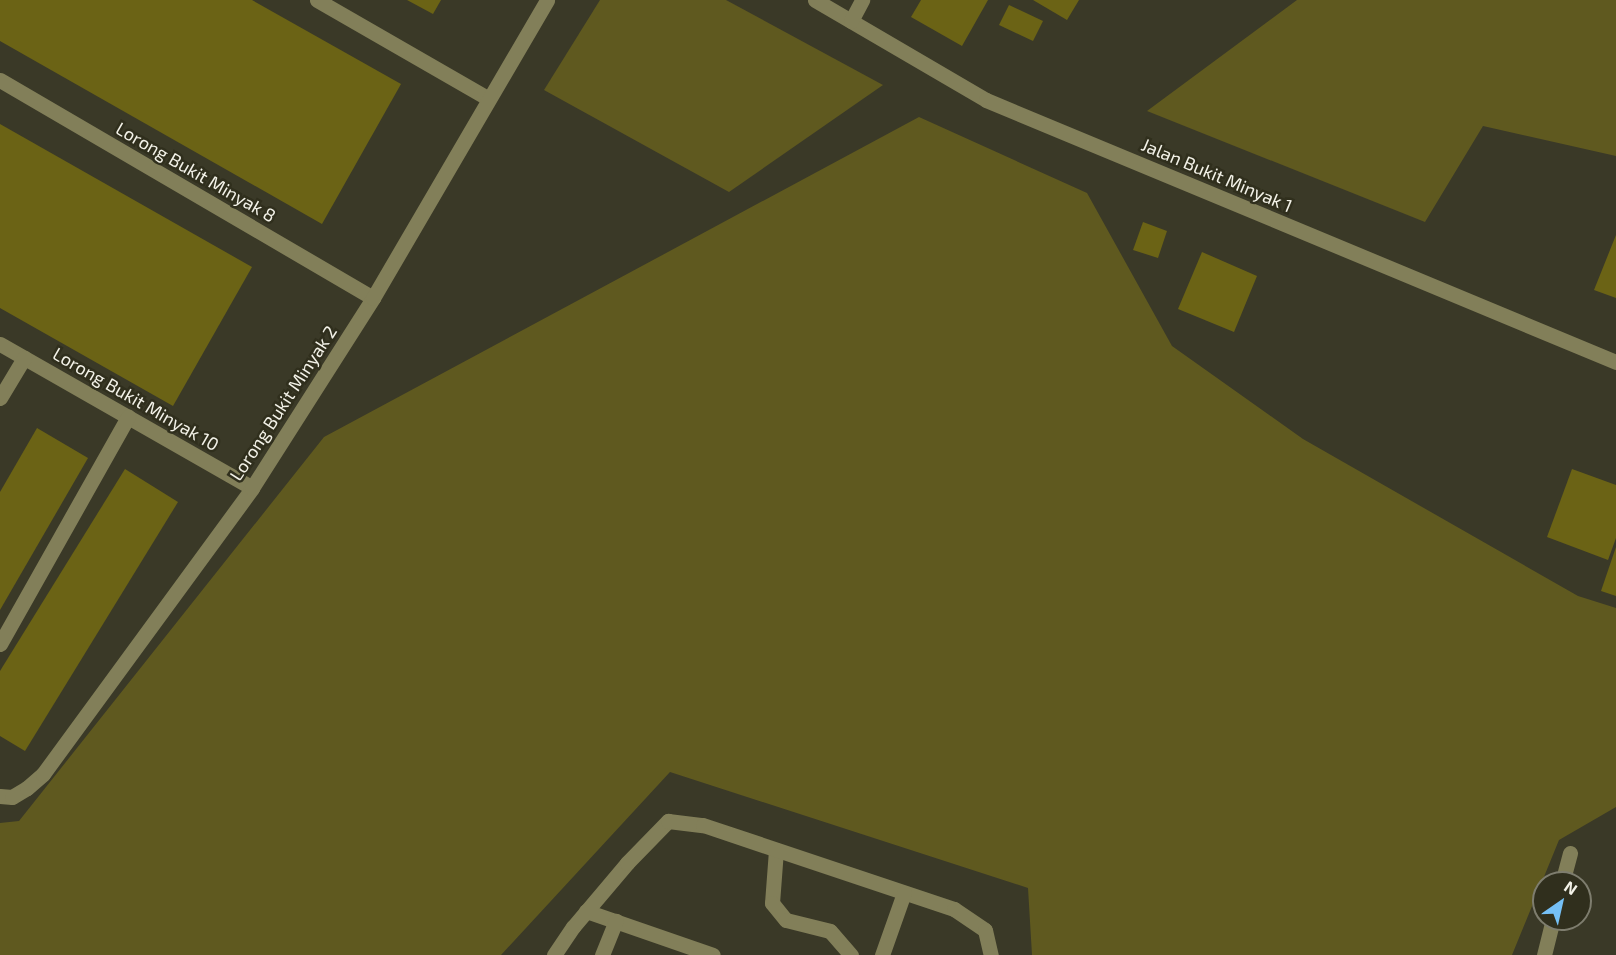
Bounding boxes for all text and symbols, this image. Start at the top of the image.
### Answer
street label: Lorong Bukit Minyak 8 [112,117,280,227]
street label: Jalan Bukit Minyak 1 [1138,133,1296,217]
street label: Lorong Bukit Minyak 2 [225,321,341,485]
street label: Lorong Bukit Minyak 10 [49,343,223,455]
north arrow [1532,871,1592,931]
text: N [1561,876,1581,898]

